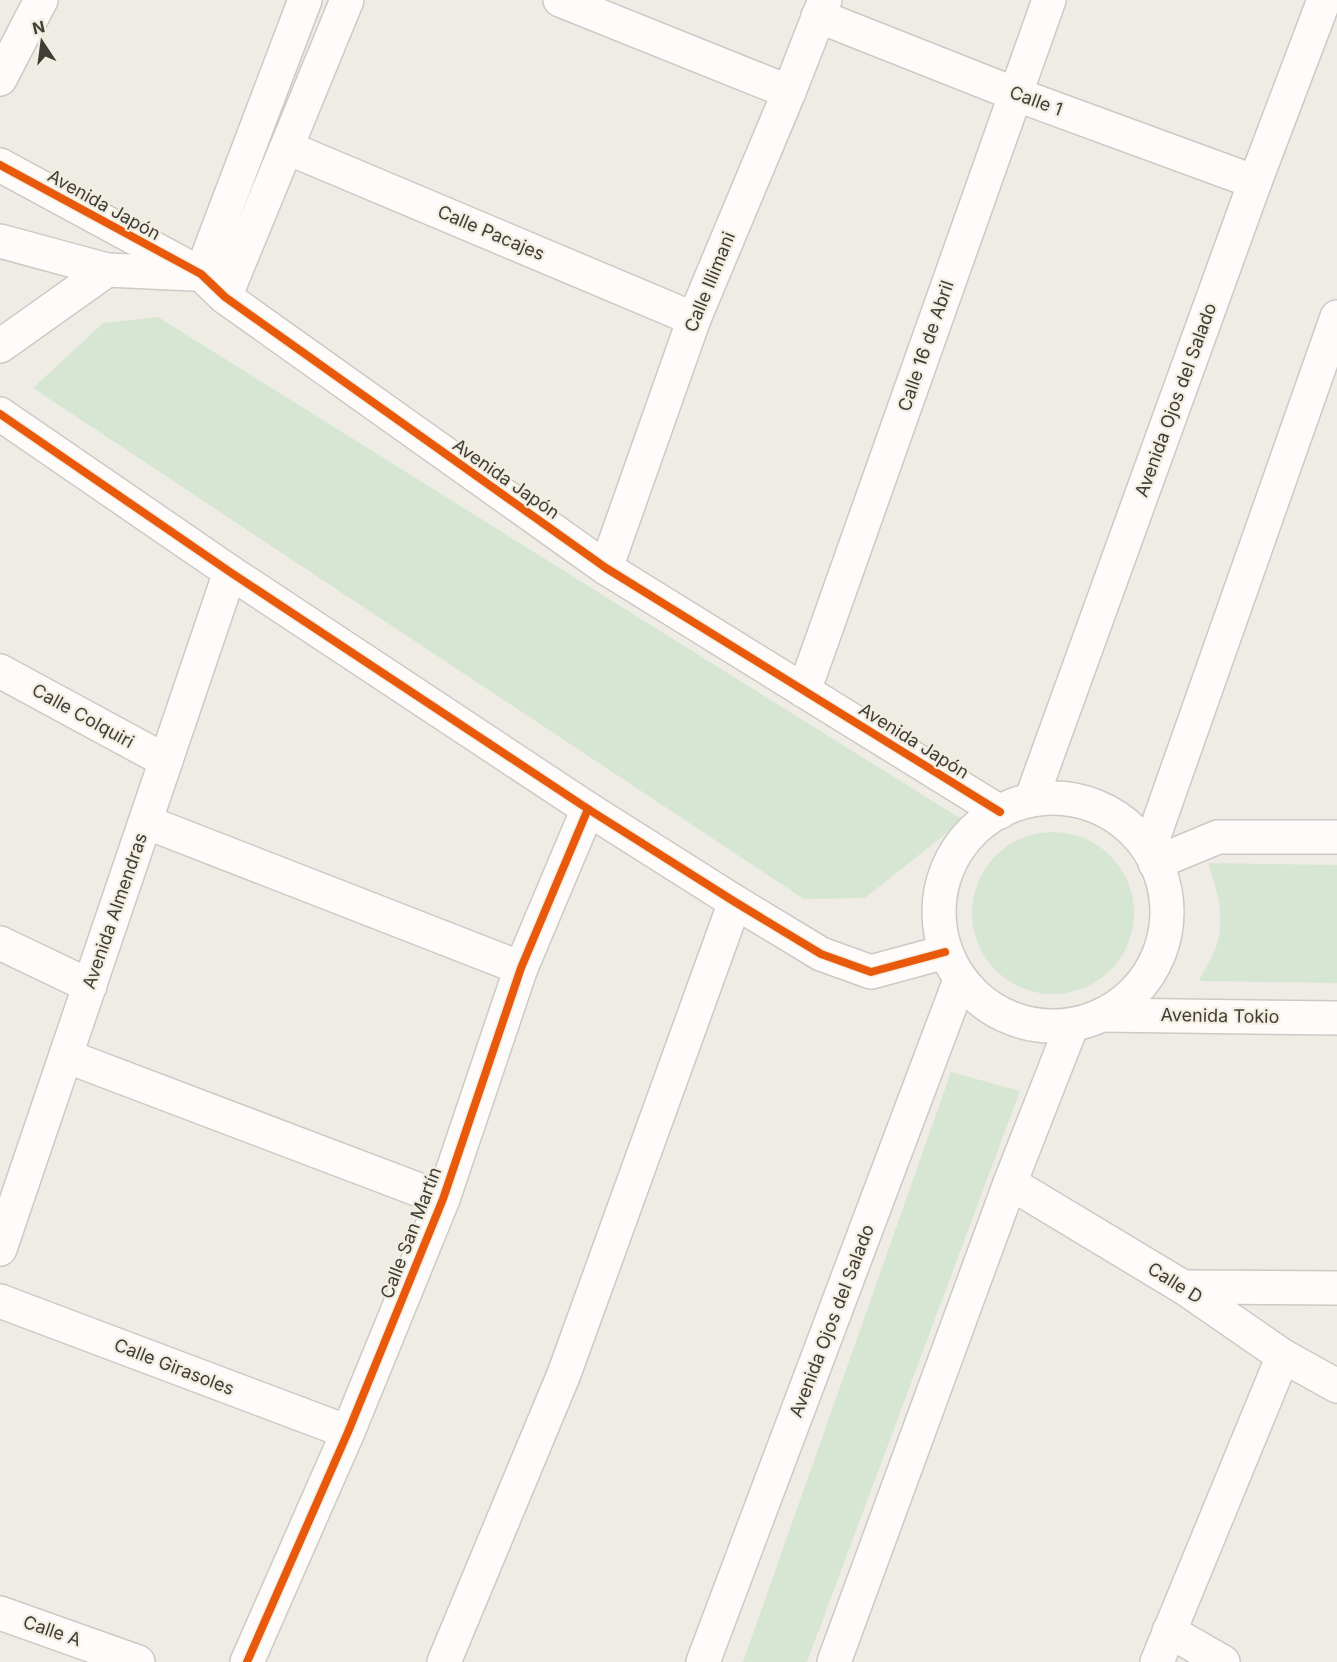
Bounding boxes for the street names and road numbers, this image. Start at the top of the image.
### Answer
street label: Calle 1 [1007,81,1066,120]
street label: Avenida Japón [44,165,164,244]
street label: Calle Pacajes [435,201,548,264]
street label: Calle Illimani [680,229,739,335]
street label: Calle 16 de Abril [893,278,958,414]
street label: Avenida Ojos del Salado [1131,300,1220,500]
street label: Avenida Japón [449,434,564,523]
street label: Calle Colquiri [29,679,138,752]
street label: Avenida Japón [855,698,973,783]
street label: Avenida Almendras [78,830,151,992]
street label: Avenida Tokio [1160,1004,1280,1027]
street label: Calle San Martín [376,1164,445,1302]
street label: Avenida Ojos del Salado [785,1221,878,1420]
street label: Calle D [1144,1258,1206,1308]
street label: Calle Girasoles [111,1334,237,1399]
street label: Calle A [20,1611,84,1650]

